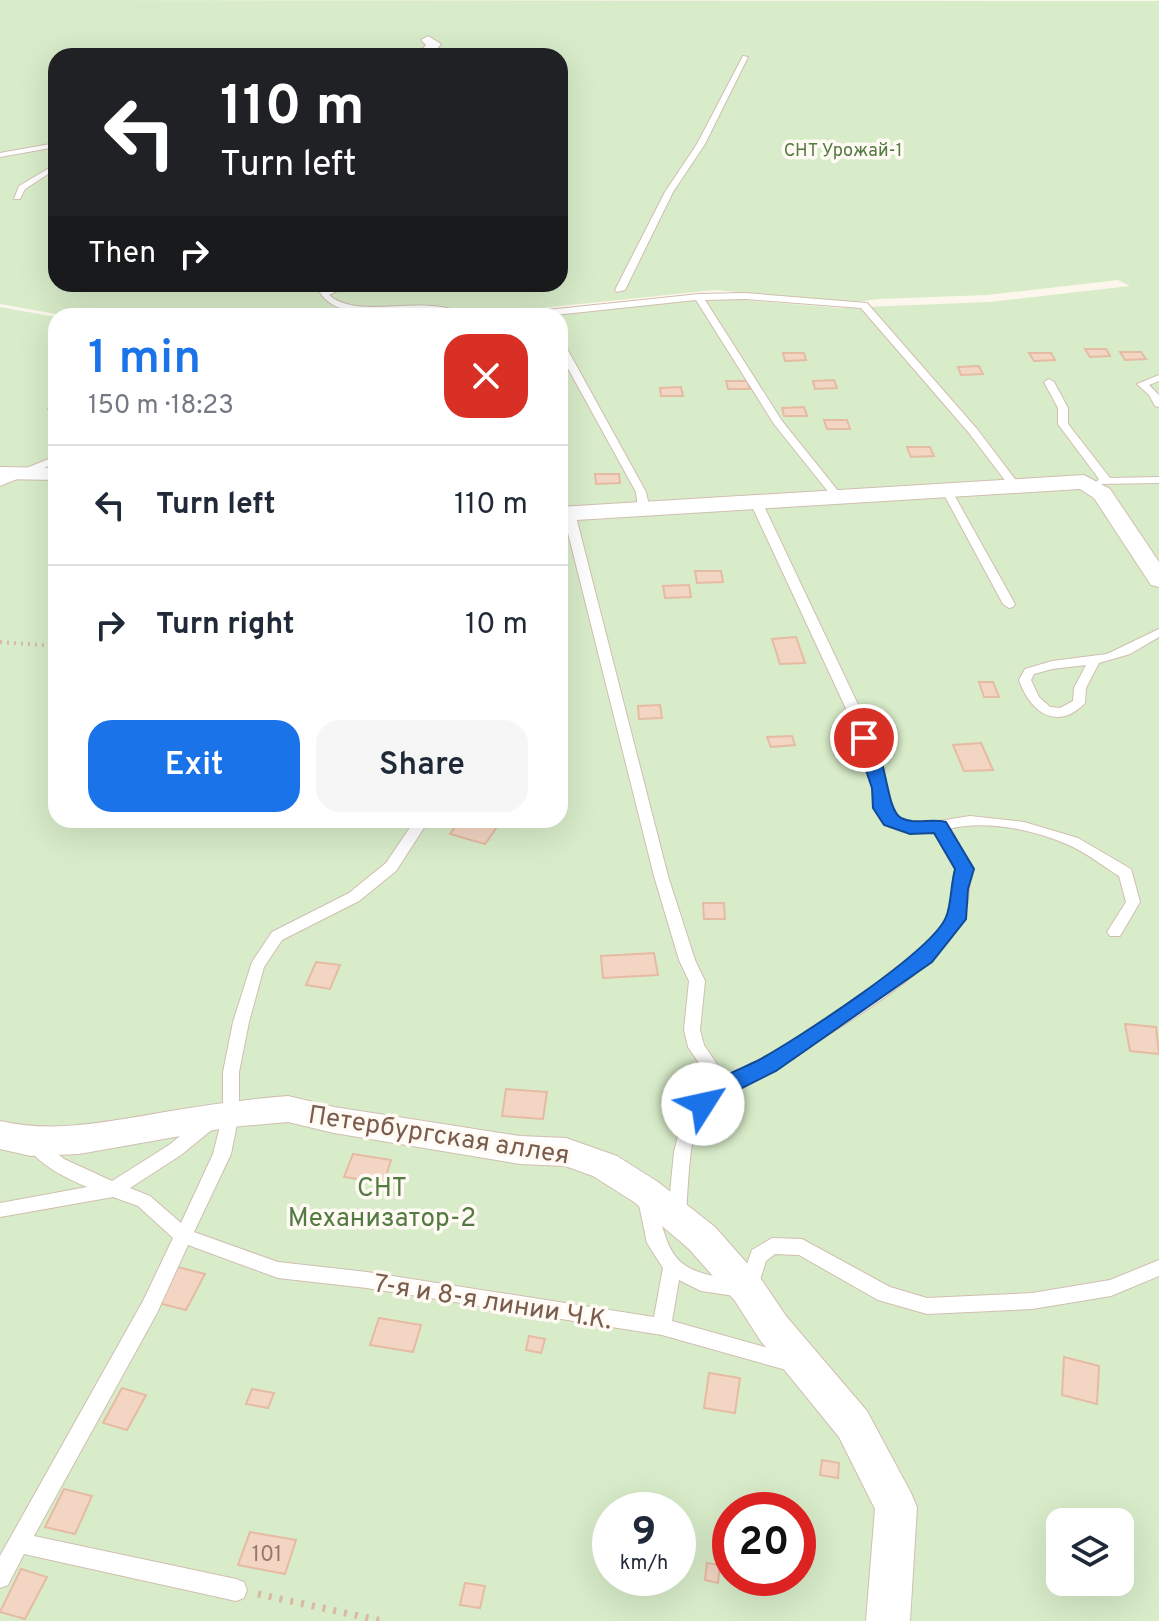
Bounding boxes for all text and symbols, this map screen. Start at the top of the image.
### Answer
text: 110 m [220,74,365,144]
icon: left [88,80,192,184]
park label: СНТ Урожай-1 [784,140,902,163]
text: Turn left [220,143,357,189]
icon: right [172,232,216,276]
text: Then [88,236,156,273]
text: 1 min [88,330,201,390]
button: close [444,334,528,418]
text: 150 m · 18:23 [88,390,234,423]
icon: left [88,483,132,527]
text: Turn left [156,487,276,524]
text: 110 m [454,487,528,524]
icon: right [88,603,132,647]
text: Turn right [156,607,294,644]
text: 10 m [465,607,528,644]
pin [830,704,898,772]
icon: arrive [842,716,886,760]
button: Exit [88,720,300,812]
button: Share [316,720,528,812]
position arrow [661,1062,745,1146]
street label: Петербургская аллея [306,1100,572,1173]
park label: СНТ Механизатор-2 [288,1173,476,1236]
street label: 7-я и 8-я линии Ч.К. [371,1268,614,1339]
speed limit sign: 20 [712,1492,816,1596]
map controls [1046,1508,1134,1596]
button: layers [1046,1508,1134,1596]
text: 9 [632,1509,656,1559]
house number: 101 [252,1542,282,1569]
text: km/h [620,1551,668,1577]

